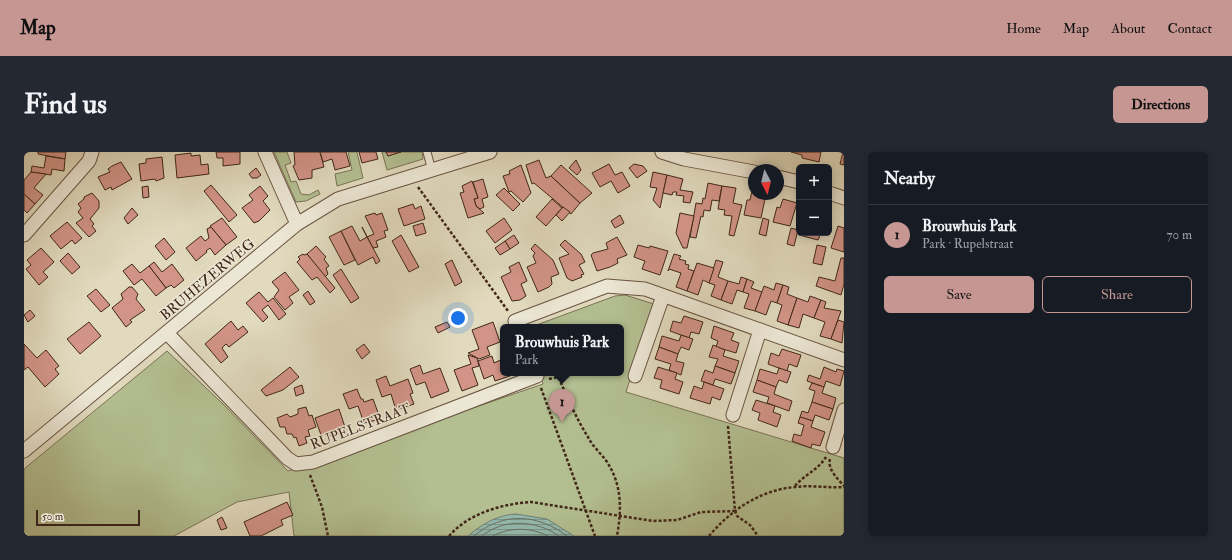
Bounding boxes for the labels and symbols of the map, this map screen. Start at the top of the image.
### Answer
north arrow [748,164,784,200]
street label: BRUHEZERWEG [157,235,258,324]
your location [448,308,468,328]
pin: 1 [549,389,575,422]
street label: RUPELSTRAAT [308,399,413,453]
scale bar [36,508,140,527]

